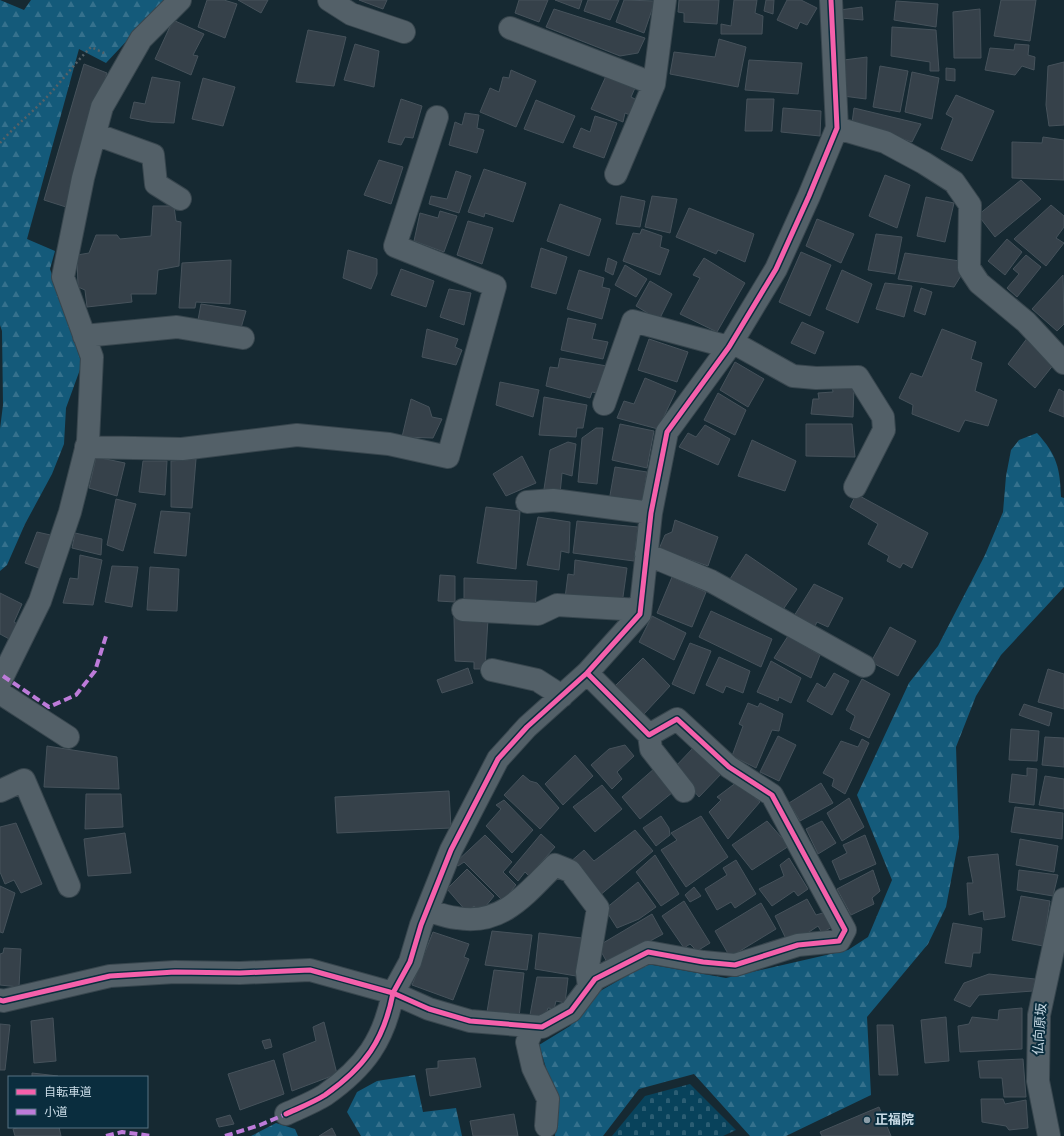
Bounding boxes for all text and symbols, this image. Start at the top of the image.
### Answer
street label: 仏向原坂 [1029,1002,1051,1056]
legend [8,1076,148,1128]
text: 自転車道 [44,1084,92,1100]
text: 小道 [44,1104,68,1120]
place label: 正福院 [875,1111,914,1129]
marker: 正福院 [862,1115,872,1125]

